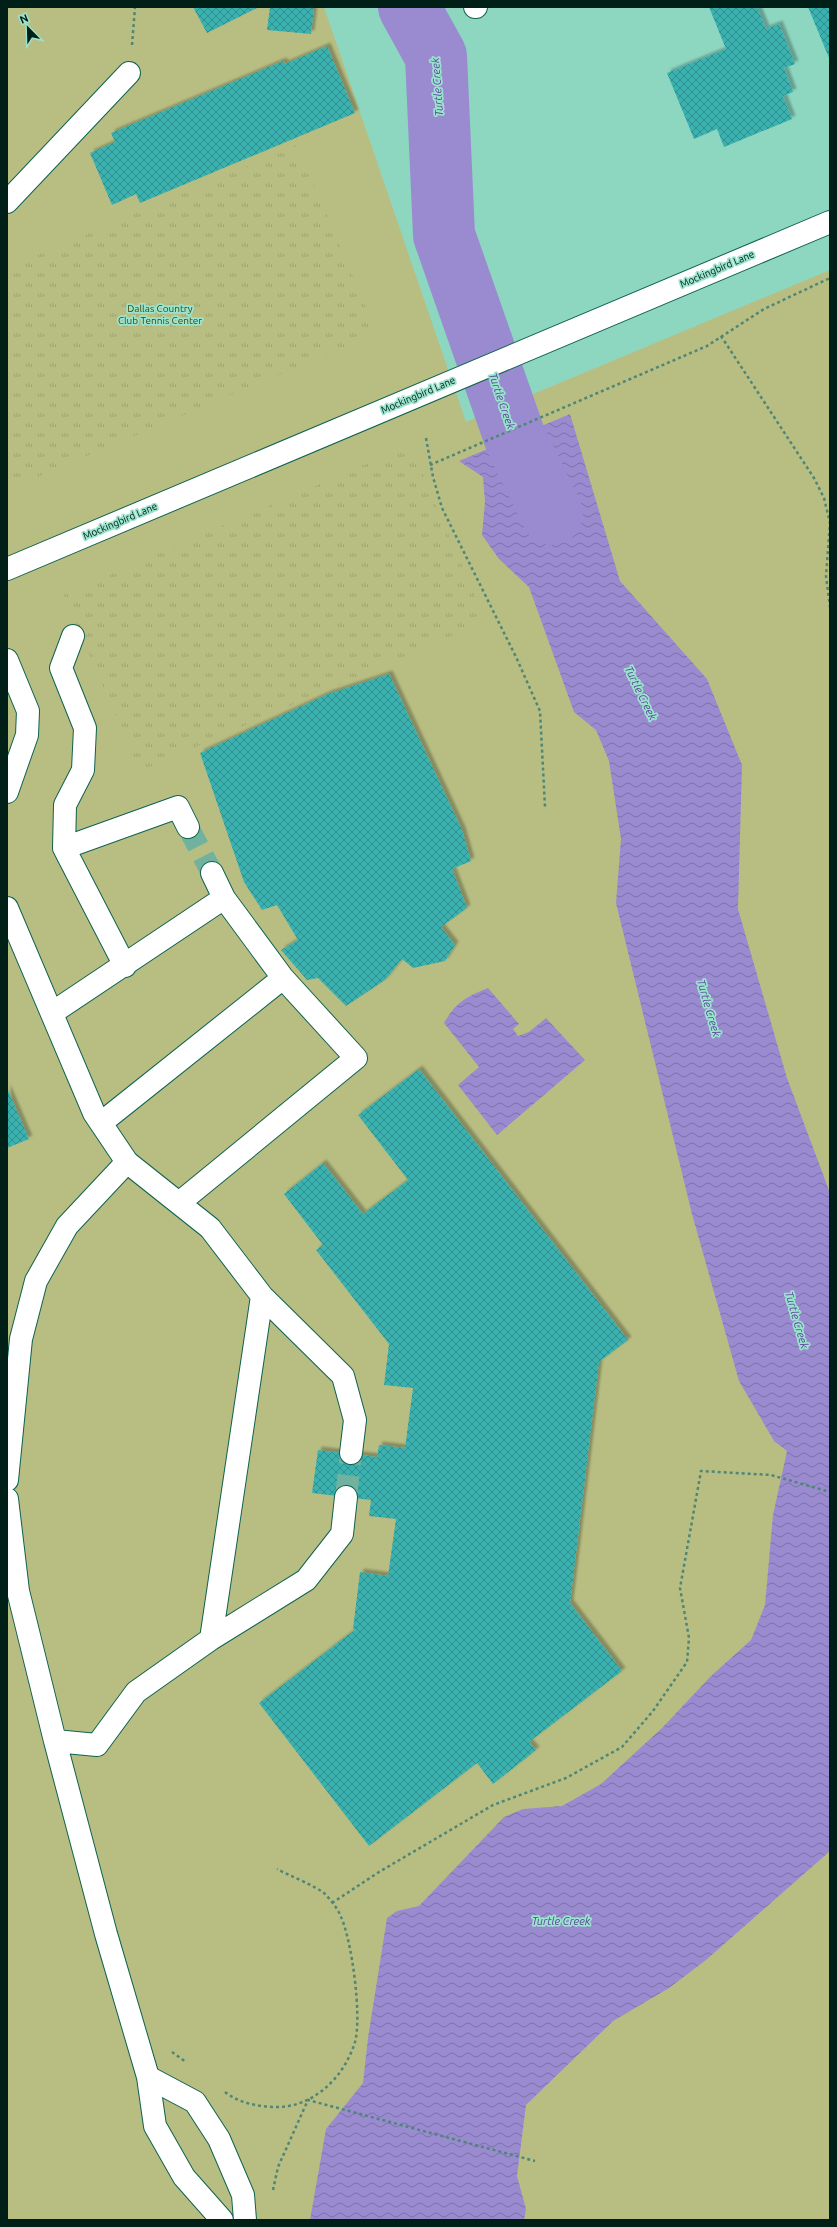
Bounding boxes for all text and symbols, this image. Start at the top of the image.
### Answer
north arrow [8,8,48,48]
text: N [18,12,30,26]
water label: Turtle Creek [429,57,445,117]
street label: Mockingbird Lane [678,248,756,290]
park label: Dallas Country Club Tennis Center [118,303,202,326]
water label: Turtle Creek [487,371,517,431]
street label: Mockingbird Lane [379,374,457,416]
street label: Mockingbird Lane [81,500,159,542]
water label: Turtle Creek [623,664,659,722]
water label: Turtle Creek [695,978,723,1038]
water label: Turtle Creek [783,1290,811,1350]
water label: Turtle Creek [532,1915,591,1927]

